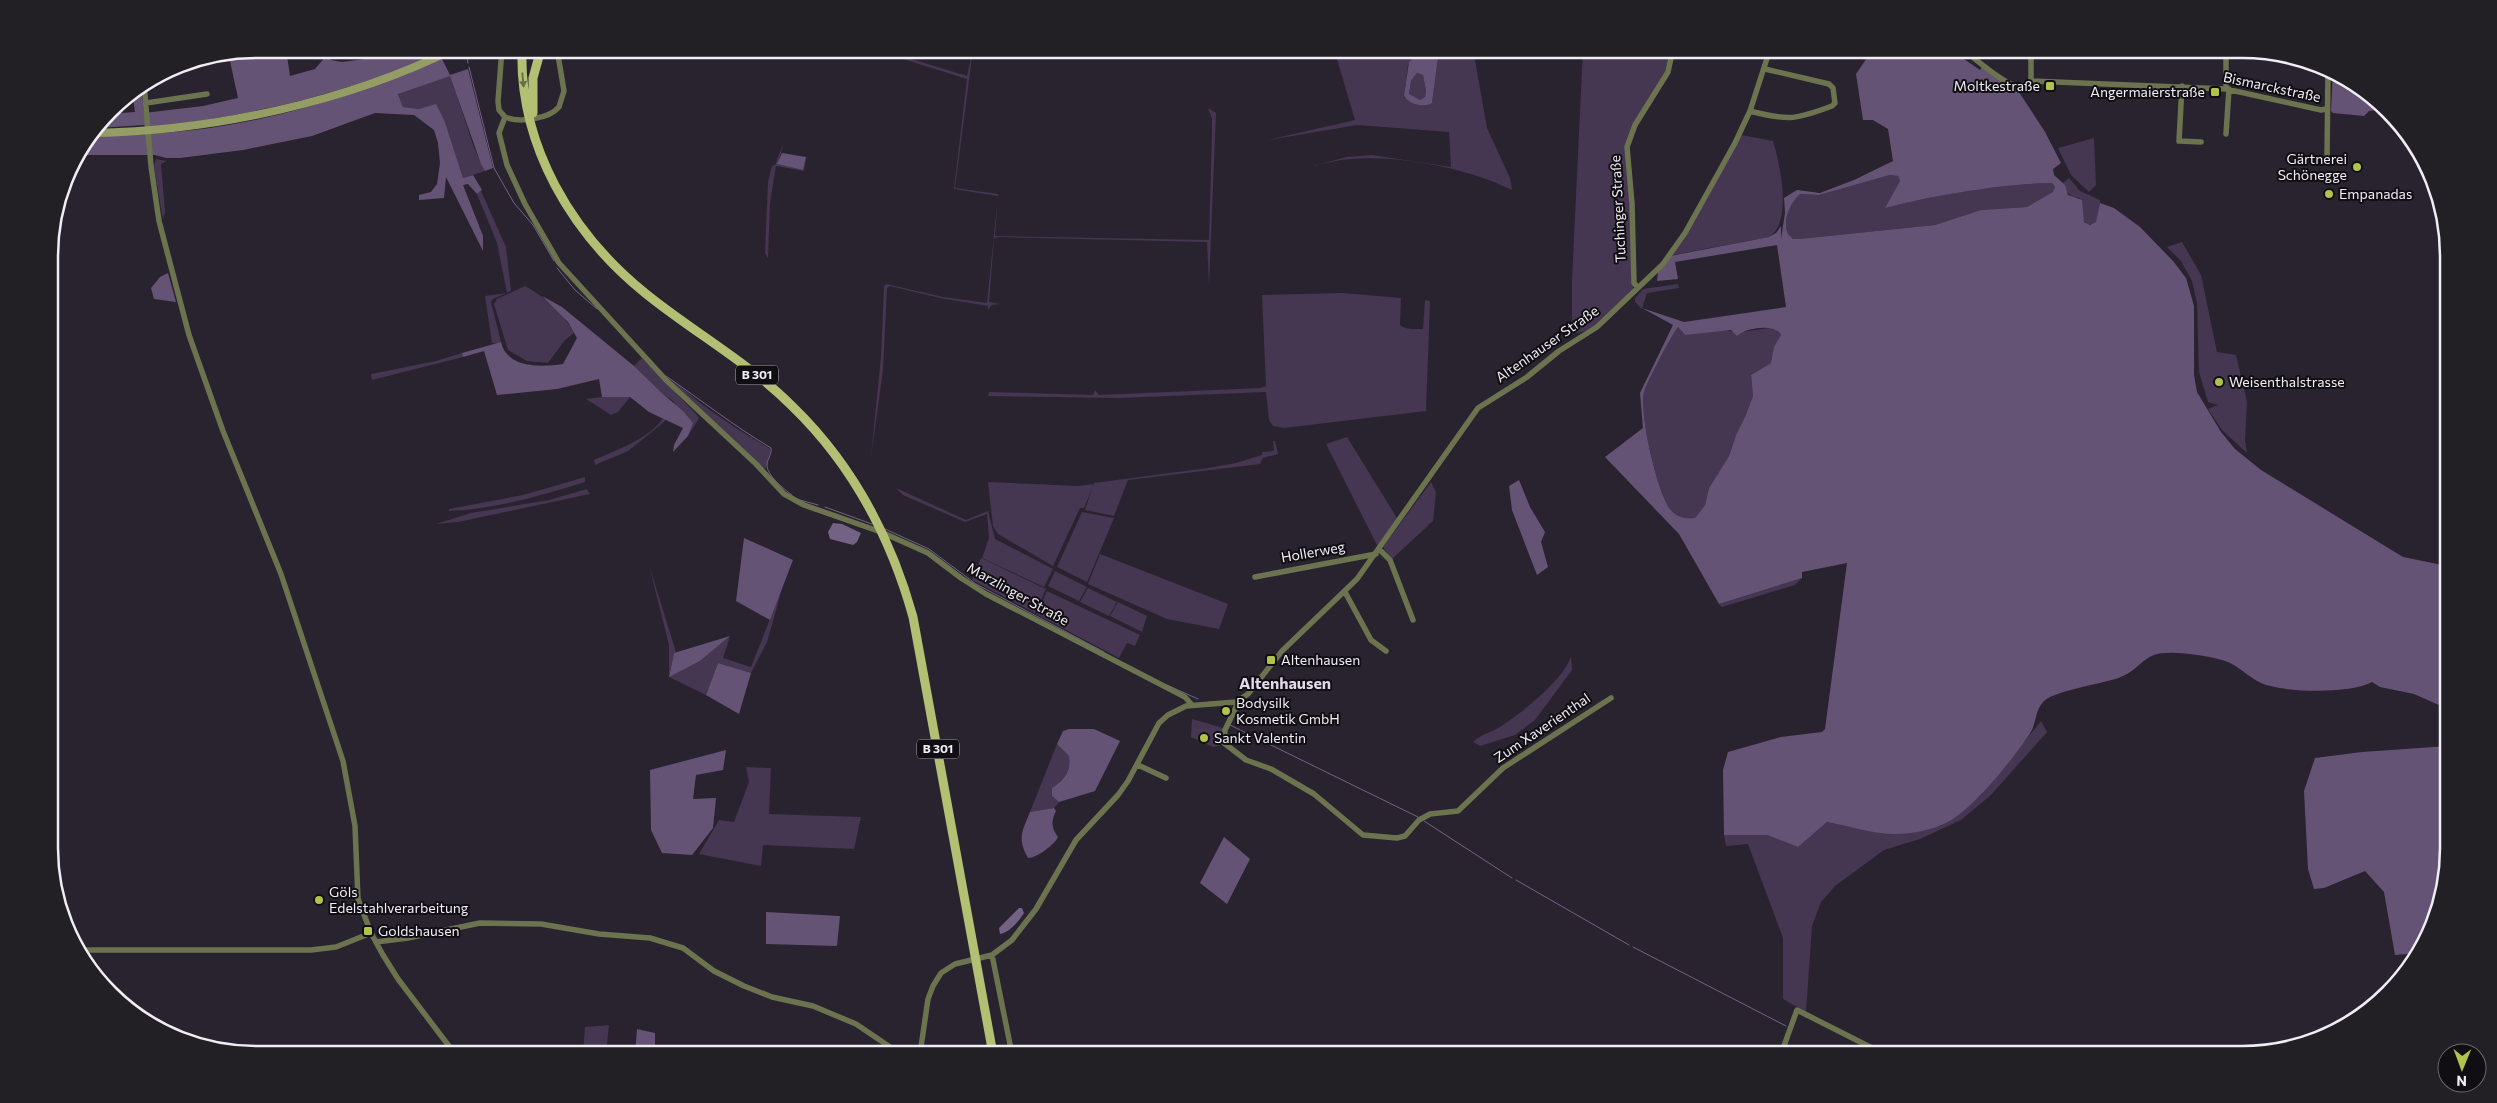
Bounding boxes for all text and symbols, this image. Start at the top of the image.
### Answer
street label: Bismarckstraße [2222,68,2322,105]
one-way arrow [519,72,527,88]
place label: Moltkestraße [1954,77,2040,94]
marker: Moltkestraße [2044,80,2056,92]
place label: Angermaierstraße [2090,83,2205,100]
marker: Angermaierstraße [2209,86,2221,98]
place label: Gärtnerei Schönegge [2278,150,2347,183]
street label: Tuchinger Straße [1606,155,1629,263]
marker: Gärtnerei Schönegge [2351,161,2363,173]
place label: Empanadas [2339,185,2412,202]
marker: Empanadas [2323,188,2335,200]
street label: Altenhauser Straße [1492,302,1602,386]
road number: B 301 [736,366,778,384]
place label: Weisenthalstrasse [2229,373,2345,390]
marker: Weisenthalstrasse [2213,376,2225,388]
street label: Hollerweg [1279,537,1347,566]
street label: Marzlinger Straße [964,559,1072,629]
place label: Altenhausen [1281,651,1360,668]
marker: Altenhausen [1265,654,1277,666]
district label: Altenhausen [1239,673,1331,692]
street label: Zum Xaverienthal [1490,689,1593,766]
place label: Bodysilk Kosmetik GmbH [1236,694,1340,727]
marker: Bodysilk Kosmetik GmbH [1220,705,1232,717]
place label: Sankt Valentin [1214,729,1306,746]
marker: Sankt Valentin [1198,732,1210,744]
road number: B 301 [917,740,959,759]
place label: Göls Edelstahlverarbeitung [329,883,469,916]
marker: Göls Edelstahlverarbeitung [313,894,325,906]
place label: Goldshausen [378,922,460,939]
marker: Goldshausen [362,925,374,937]
north arrow [2437,1043,2487,1093]
text: N [2456,1073,2467,1090]

